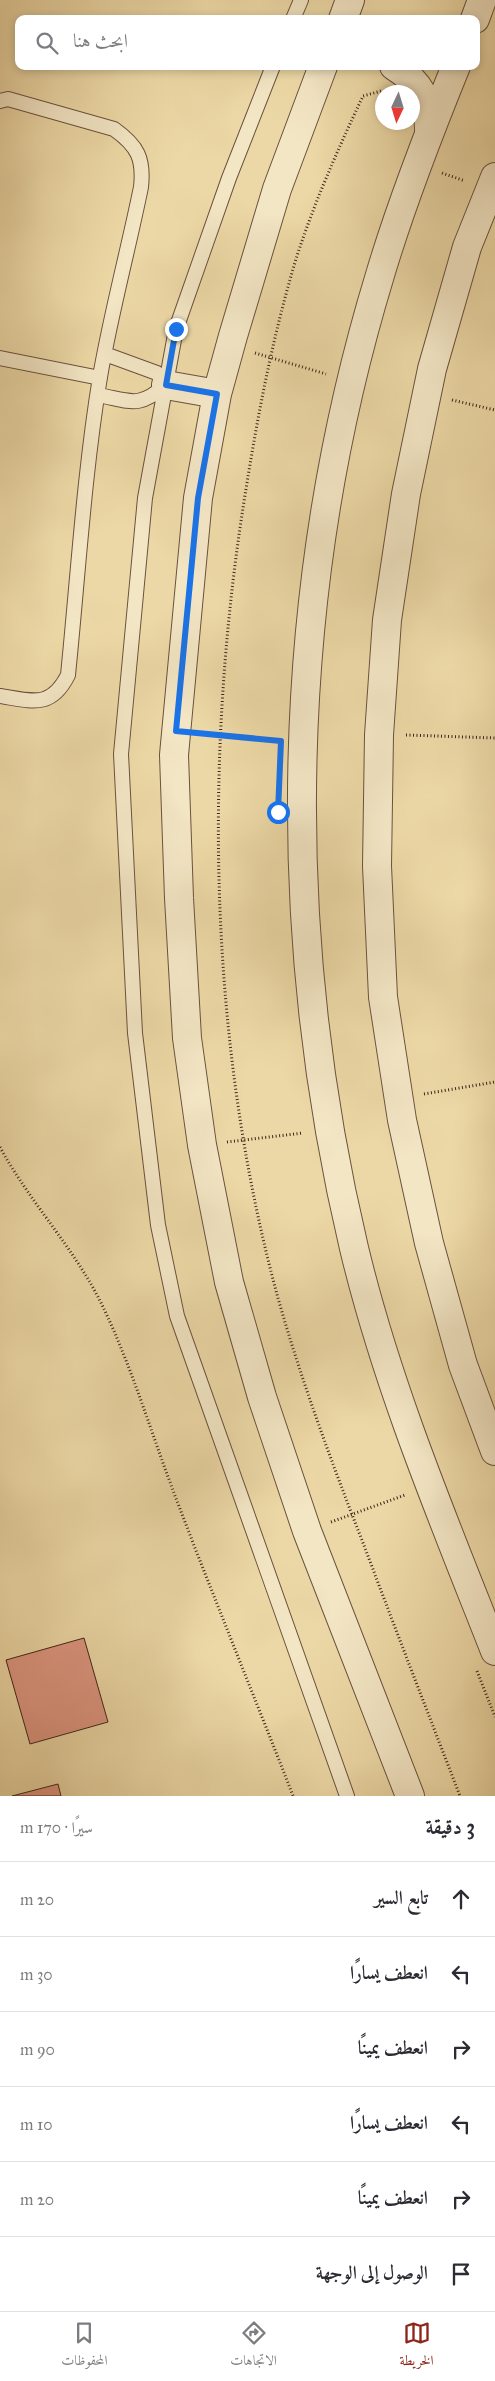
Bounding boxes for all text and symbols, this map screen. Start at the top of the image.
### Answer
search box [15,15,480,70]
icon: search [33,29,61,57]
text: ابحث هنا [73,29,128,52]
north arrow [375,85,420,130]
route end [165,318,188,341]
route start [267,801,290,824]
text: 3 دقيقة [425,1814,475,1840]
text: سيرًا · 170 m [20,1818,93,1837]
icon: ahead [447,1885,475,1913]
text: تابع السير [374,1886,428,1909]
text: 20 m [20,1890,54,1909]
icon: left [447,1960,475,1988]
text: انعطف يسارًا [350,1961,428,1984]
text: 30 m [20,1965,53,1984]
icon: right [447,2035,475,2063]
text: انعطف يمينًا [358,2036,428,2059]
text: 90 m [20,2040,55,2059]
icon: left [447,2110,475,2138]
text: انعطف يسارًا [350,2111,428,2134]
text: 10 m [20,2115,52,2134]
icon: right [447,2185,475,2213]
text: انعطف يمينًا [358,2186,428,2209]
text: 20 m [20,2190,54,2209]
icon: arrive [447,2260,475,2288]
text: الوصول إلى الوجهة [316,2261,428,2284]
tab: المحفوظات [61,2319,108,2374]
tab: الاتجاهات [230,2319,277,2374]
tab: الخريطة [400,2319,434,2374]

